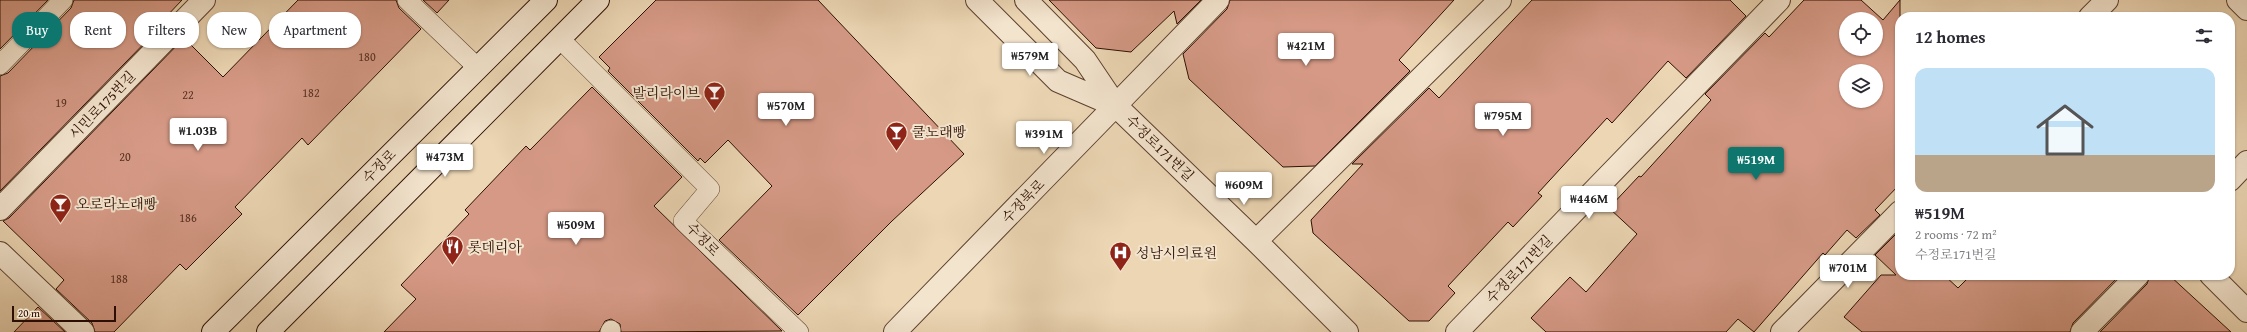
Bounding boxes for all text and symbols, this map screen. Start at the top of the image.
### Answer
chip: Buy [12,12,62,48]
chip: Rent [70,12,126,48]
chip: Filters [134,12,199,48]
chip: New [207,12,261,48]
chip: Apartment [269,12,361,48]
map controls [1839,12,1883,108]
button: locate [1839,12,1883,56]
text: 12 homes [1915,24,1986,49]
icon: filters [2193,25,2215,47]
pin: ₩421M [1278,33,1334,67]
text: ₩421M [1287,36,1325,55]
pin: ₩579M [1002,43,1058,77]
text: ₩579M [1011,46,1049,65]
house number: 180 [358,48,376,65]
button: layers [1839,64,1883,108]
street label: 시민로175번길 [64,66,140,144]
bar icon: 발리라이브 [702,80,728,113]
place label: 발리라이브 [632,83,700,103]
house number: 182 [302,84,320,101]
house number: 22 [182,86,194,103]
pin: ₩570M [758,93,814,127]
house number: 19 [55,94,67,111]
icon: home [2029,94,2101,166]
text: ₩570M [767,96,805,115]
pin: ₩795M [1475,103,1531,137]
text: ₩795M [1484,106,1522,125]
street label: 수정로171번길 [1121,110,1199,186]
pin: ₩1.03B [165,118,231,152]
bar icon: 쿨노래빵 [884,119,910,152]
text: ₩1.03B [179,121,217,140]
pin: ₩391M [1016,121,1072,155]
place label: 쿨노래빵 [912,122,967,142]
text: ₩391M [1025,124,1063,143]
street label: 수정로 [358,144,401,187]
pin: ₩473M [417,144,473,178]
text: ₩473M [426,147,464,166]
pin: ₩519M [1728,147,1784,181]
house number: 20 [119,148,131,165]
text: ₩519M [1737,150,1775,169]
pin: ₩609M [1216,172,1272,206]
street label: 수정북로 [997,174,1049,227]
text: ₩609M [1225,175,1263,194]
pin: ₩446M [1561,186,1617,220]
text: ₩446M [1570,189,1608,208]
bar icon: 오로라노래빵 [48,191,74,224]
place label: 오로라노래빵 [76,194,158,214]
text: ₩519M [1915,200,1965,225]
house number: 186 [179,209,197,226]
pin: ₩509M [548,212,604,246]
text: ₩509M [557,215,595,234]
street label: 수정로 [682,217,725,261]
text: 2 rooms · 72 m² [1915,225,1997,244]
street label: 수정로171번길 [1481,230,1557,308]
restaurant icon: 롯데리아 [439,234,465,267]
place label: 롯데리아 [468,237,523,257]
hospital icon: 성남시의료원 [1107,240,1133,273]
place label: 성남시의료원 [1136,243,1217,263]
text: 수정로171번길 [1915,245,1997,264]
pin: ₩701M [1820,255,1876,289]
text: ₩701M [1829,258,1867,277]
house number: 188 [110,270,128,287]
scale bar [12,304,116,323]
text: 20 m [18,305,40,321]

